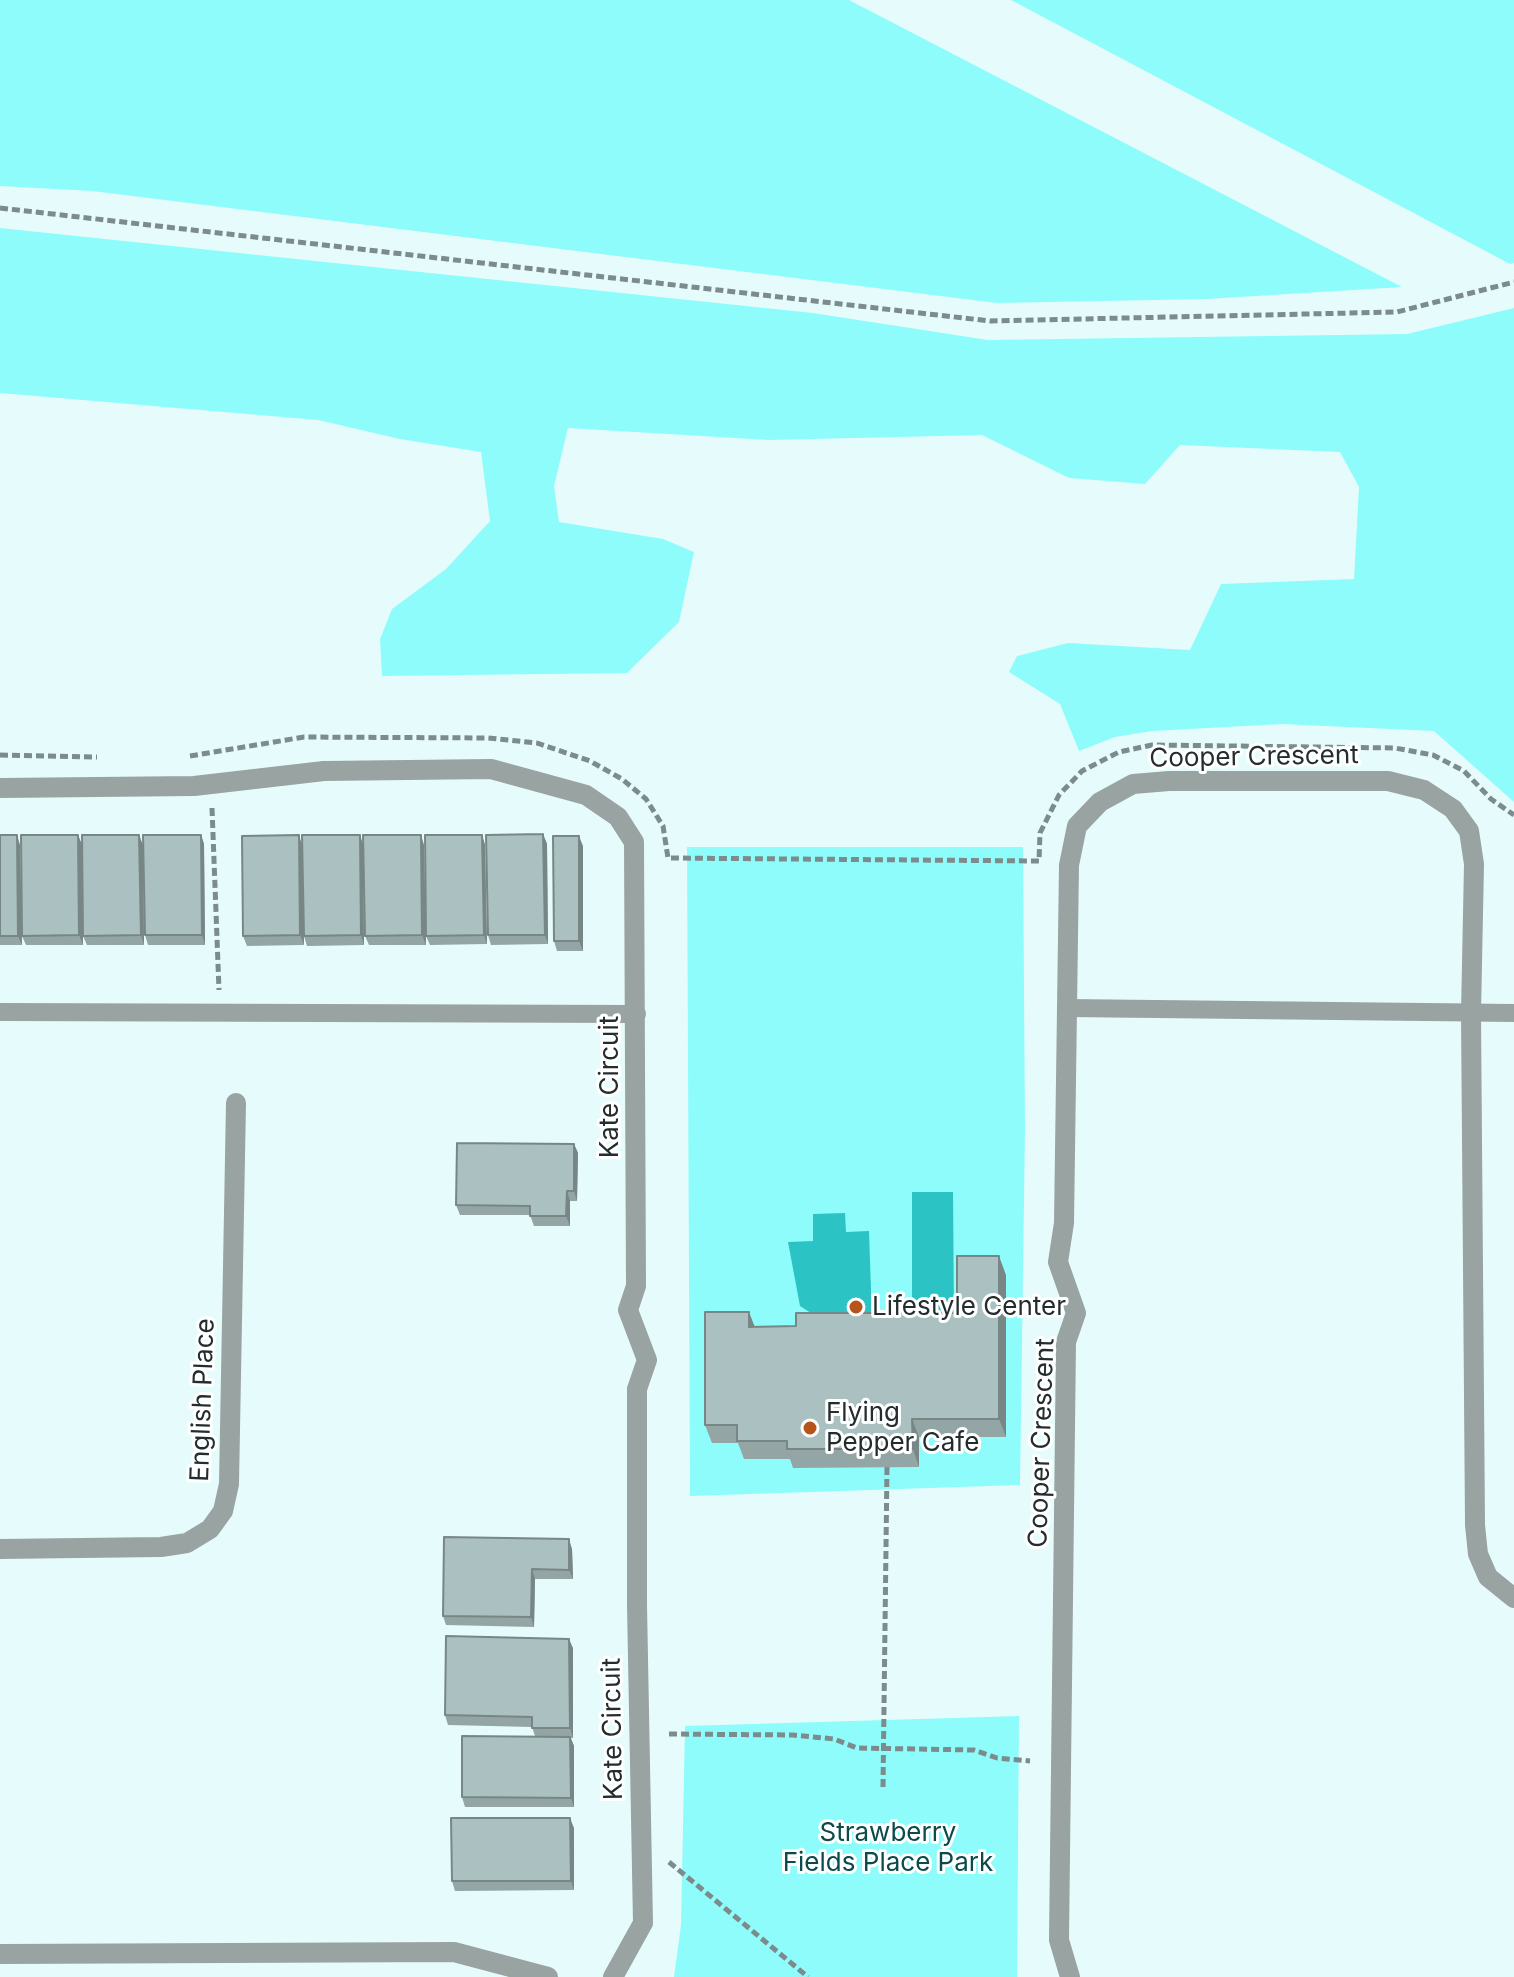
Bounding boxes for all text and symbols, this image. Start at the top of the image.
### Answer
street label: Cooper Crescent [1149,740,1359,774]
street label: Kate Circuit [594,1016,626,1158]
place label: Lifestyle Center [872,1291,1066,1323]
marker: Lifestyle Center [847,1298,865,1316]
street label: English Place [185,1318,221,1482]
street label: Cooper Crescent [1023,1338,1061,1548]
place label: Flying Pepper Cafe [826,1397,979,1458]
marker: Flying Pepper Cafe [801,1419,819,1437]
street label: Kate Circuit [596,1658,630,1800]
park label: Strawberry Fields Place Park [783,1817,993,1878]

